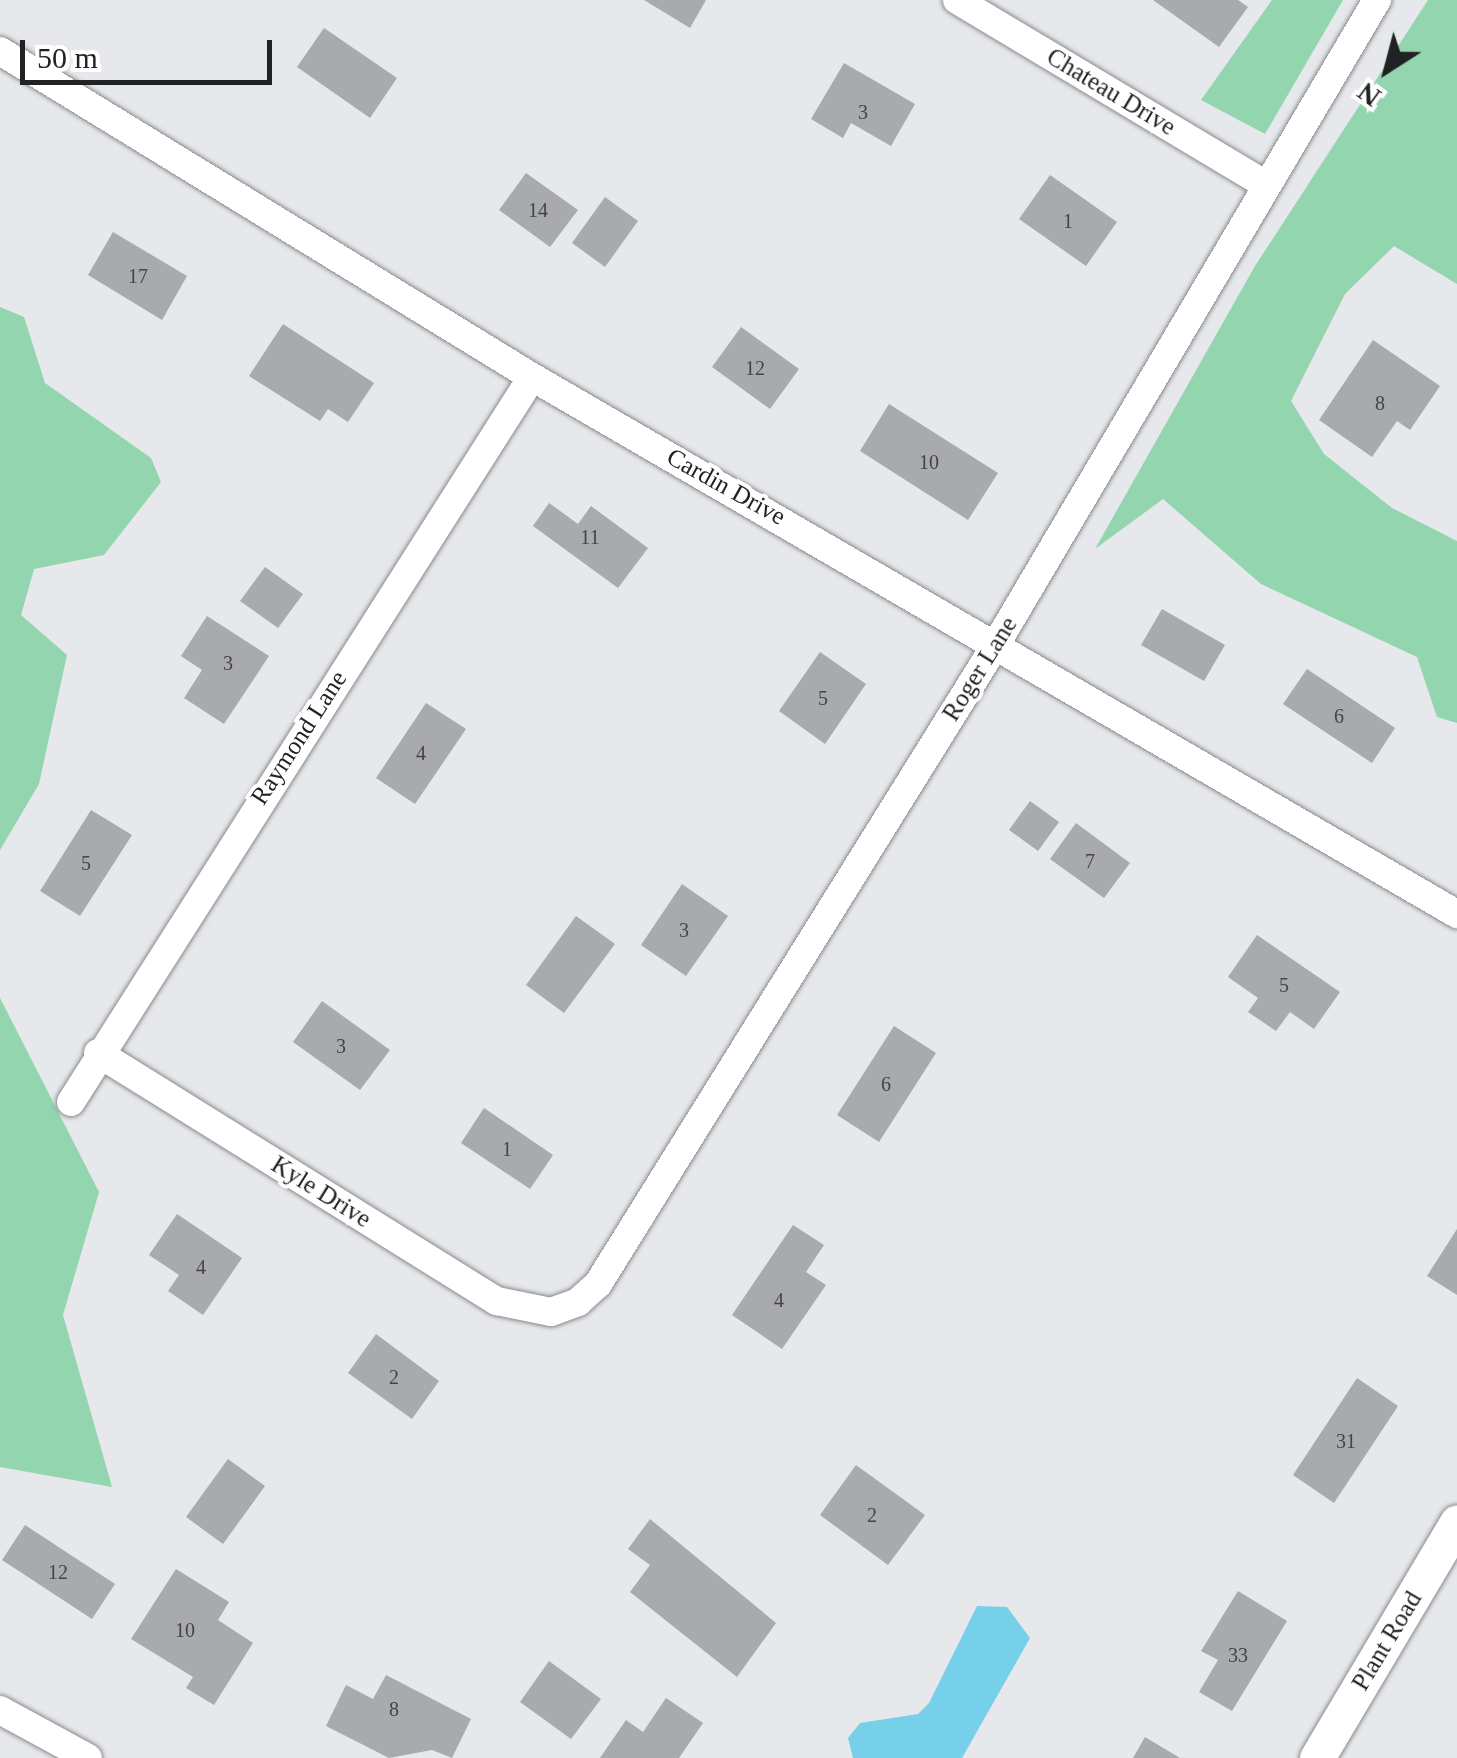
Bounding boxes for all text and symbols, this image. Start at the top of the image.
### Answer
scale bar [25,20,278,82]
north arrow [1337,20,1437,120]
text: 50 m [37,41,98,74]
street label: Chateau Drive [1041,42,1181,142]
text: N [1352,76,1386,113]
house number: 3 [858,100,868,124]
house number: 14 [528,198,548,222]
house number: 1 [1063,209,1073,233]
house number: 17 [128,264,148,288]
house number: 12 [745,356,765,380]
house number: 8 [1375,391,1385,415]
street label: Cardin Drive [661,442,791,532]
house number: 10 [919,450,939,474]
house number: 11 [580,525,600,549]
street label: Roger Lane [936,611,1024,727]
house number: 3 [223,651,233,675]
street label: Raymond Lane [245,665,353,811]
house number: 5 [818,686,828,710]
house number: 6 [1334,704,1344,728]
house number: 4 [416,741,426,765]
house number: 7 [1085,849,1095,873]
house number: 5 [81,851,91,875]
house number: 3 [679,918,689,942]
house number: 5 [1279,973,1289,997]
house number: 3 [336,1034,346,1058]
house number: 6 [881,1072,891,1096]
house number: 1 [502,1137,512,1161]
street label: Kyle Drive [266,1150,376,1234]
house number: 4 [196,1255,206,1279]
house number: 4 [774,1288,784,1312]
house number: 2 [389,1365,399,1389]
house number: 31 [1336,1429,1356,1453]
house number: 2 [867,1503,877,1527]
house number: 12 [48,1560,68,1584]
street label: Plant Road [1346,1586,1428,1696]
house number: 10 [175,1618,195,1642]
house number: 33 [1228,1643,1248,1667]
house number: 8 [389,1697,399,1721]

